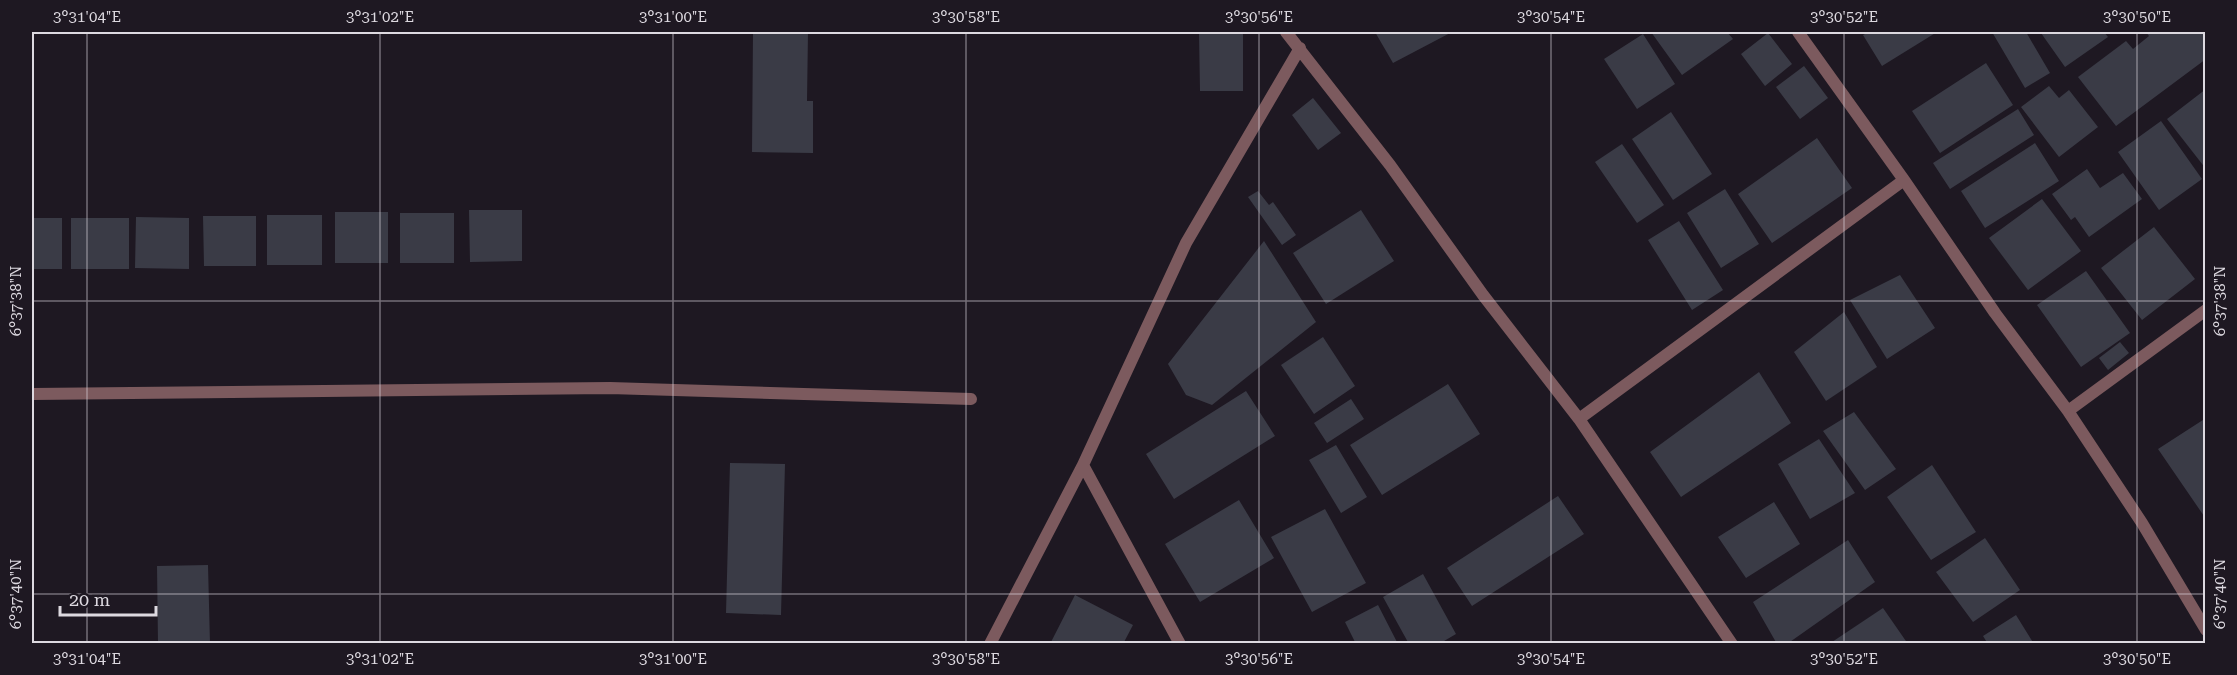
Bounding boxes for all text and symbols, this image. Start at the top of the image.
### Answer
text: 3°31'04"E [53,8,121,26]
text: 3°31'02"E [346,8,414,26]
text: 3°31'00"E [639,8,707,26]
text: 3°30'58"E [932,8,1000,26]
text: 3°30'56"E [1225,8,1293,26]
text: 3°30'54"E [1517,8,1585,26]
text: 3°30'52"E [1810,8,1878,26]
text: 3°30'50"E [2103,8,2171,26]
text: 6°37'38"N [7,266,25,336]
text: 6°37'38"N [2211,266,2229,336]
text: 6°37'40"N [7,559,25,629]
text: 6°37'40"N [2211,559,2229,629]
scale bar [60,579,156,617]
text: 20 m [69,589,110,610]
text: 3°31'04"E [53,650,121,668]
text: 3°31'02"E [346,650,414,668]
text: 3°31'00"E [639,650,707,668]
text: 3°30'58"E [932,650,1000,668]
text: 3°30'56"E [1225,650,1293,668]
text: 3°30'54"E [1517,650,1585,668]
text: 3°30'52"E [1810,650,1878,668]
text: 3°30'50"E [2103,650,2171,668]

